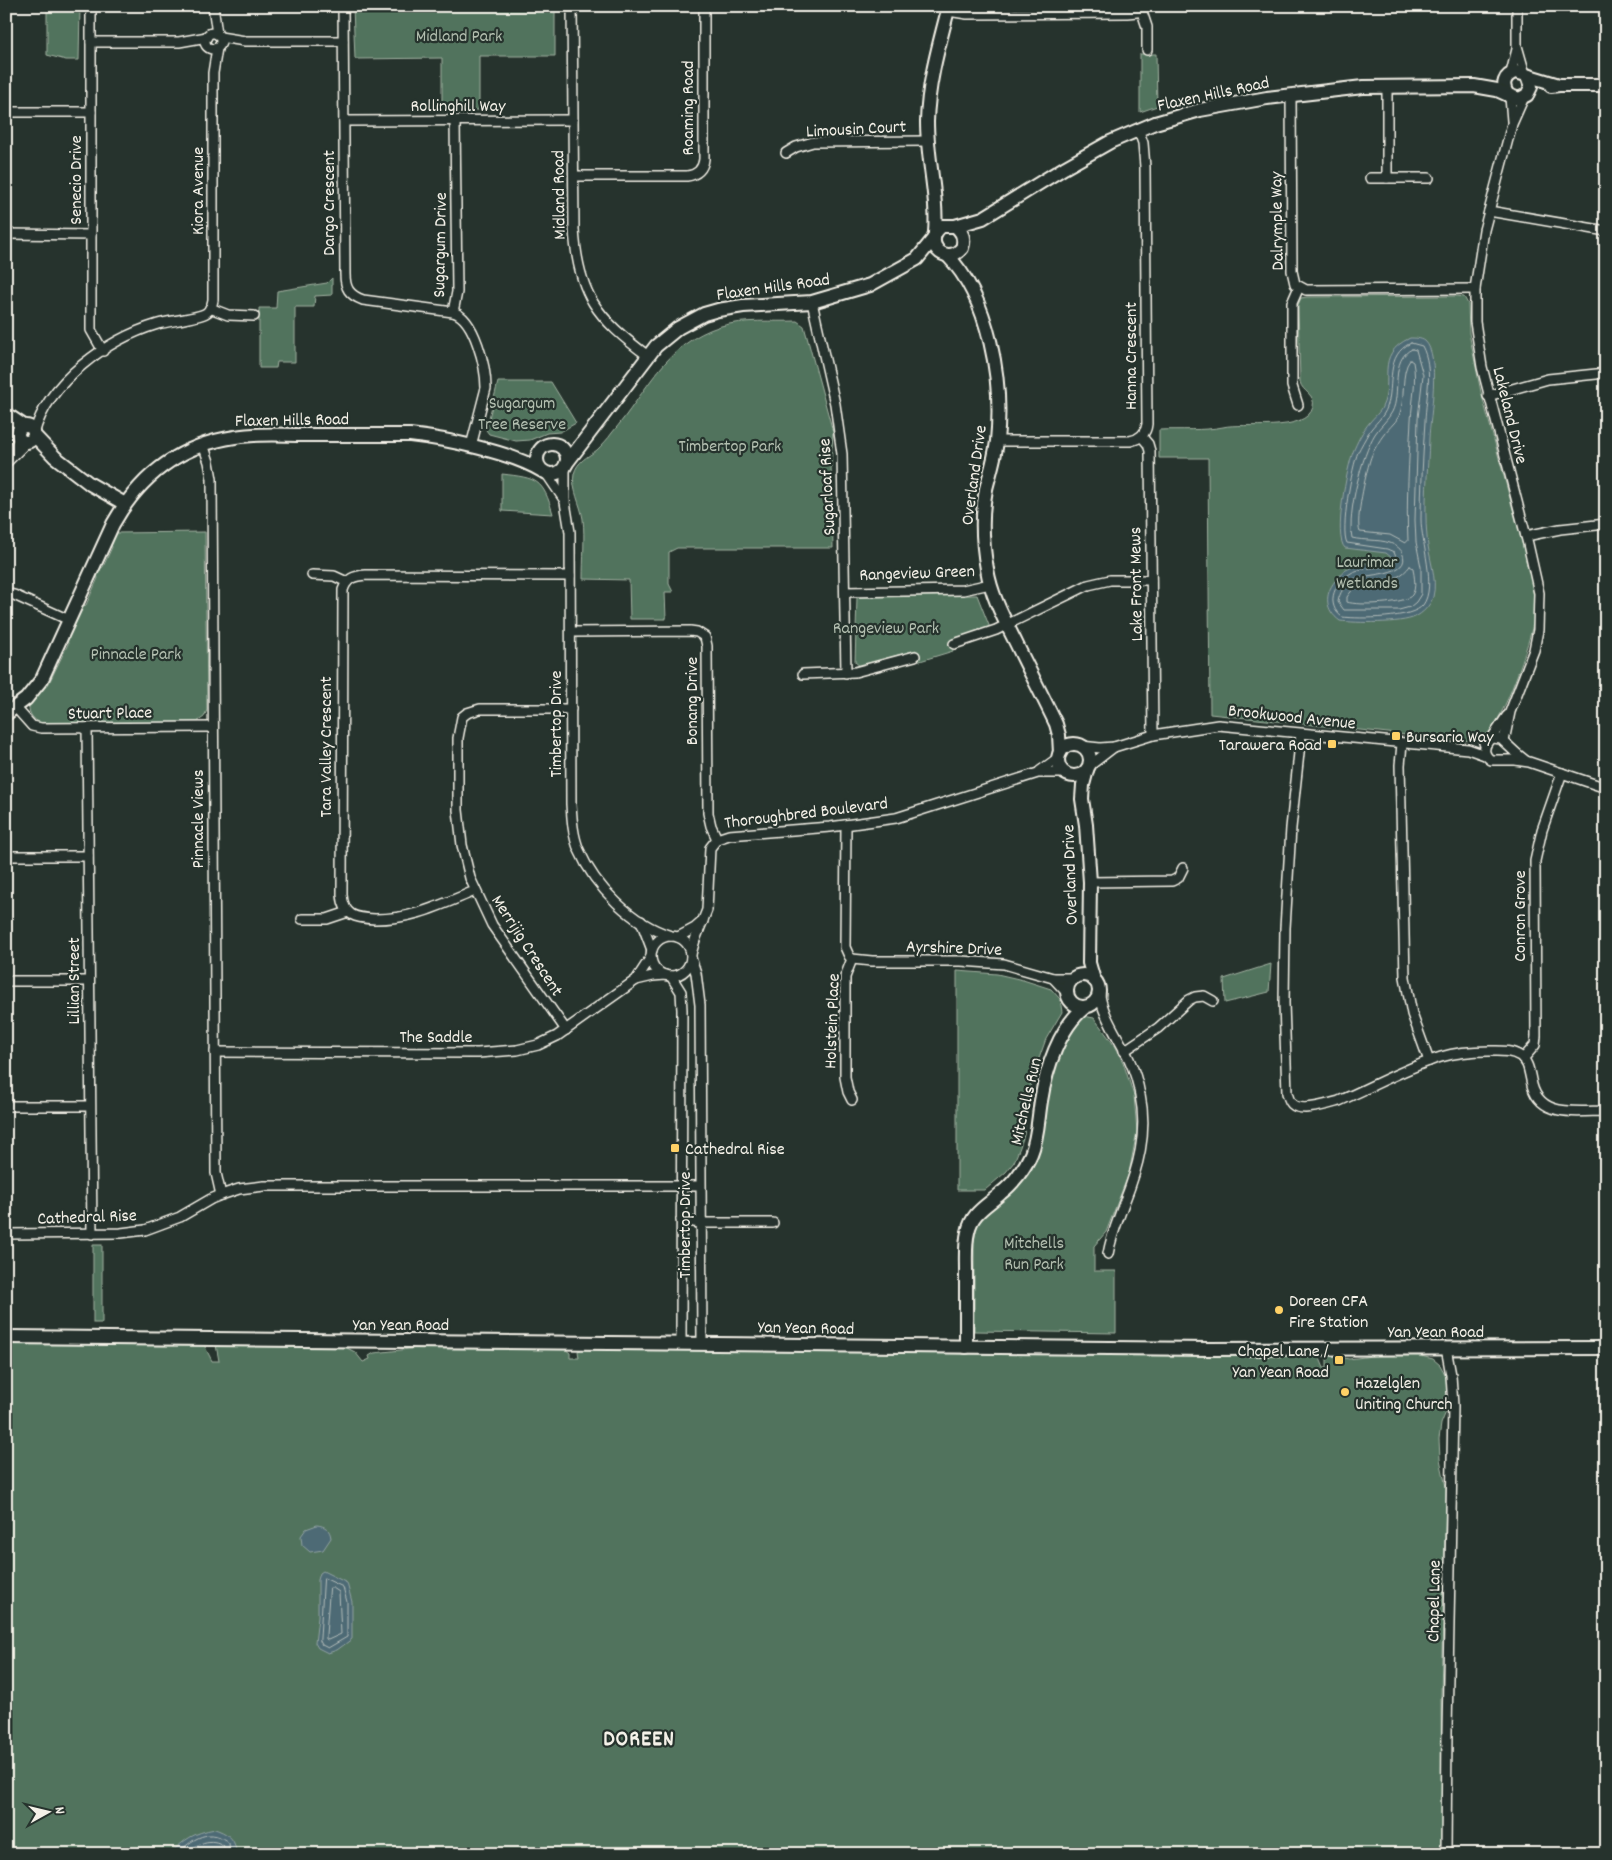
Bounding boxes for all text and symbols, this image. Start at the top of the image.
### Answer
park label: Midland Park [416,25,502,50]
street label: Roaming Road [677,61,702,155]
street label: Flaxen Hills Road [1155,71,1272,120]
street label: Rollinghill Way [410,95,506,120]
street label: Limousin Court [805,115,907,146]
street label: Senecio Drive [65,135,90,225]
street label: Kiora Avenue [187,147,212,235]
street label: Dargo Crescent [318,150,343,256]
street label: Midland Road [547,150,574,240]
street label: Dalrymple Way [1265,171,1292,271]
street label: Sugargum Drive [428,192,455,298]
street label: Flaxen Hills Road [715,268,832,309]
street label: Hanna Crescent [1120,302,1145,410]
street label: Lakeland Drive [1484,364,1533,467]
park label: Sugargum Tree Reserve [478,392,566,438]
street label: Flaxen Hills Road [235,408,349,435]
street label: Overland Drive [956,424,995,527]
park label: Timbertop Park [679,435,782,460]
street label: Sugarloaf Rise [813,437,844,536]
street label: Lake Front Mews [1124,526,1151,642]
park label: Laurimar Wetlands [1336,551,1398,597]
street label: Rangeview Green [859,560,975,589]
park label: Rangeview Park [833,617,939,642]
park label: Pinnacle Park [91,643,181,668]
street label: Bonang Drive [681,657,706,745]
street label: Timbertop Drive [545,670,570,778]
street label: Tara Valley Crescent [315,676,340,818]
street label: Brookwood Avenue [1227,699,1357,738]
street label: Stuart Place [68,701,152,728]
place label: Bursaria Way [1406,726,1494,751]
marker: Bursaria Way [1390,730,1402,742]
place label: Tarawera Road [1219,734,1322,759]
marker: Tarawera Road [1326,738,1338,750]
street label: Pinnacle Views [187,769,212,869]
street label: Thoroughbred Boulevard [723,792,889,837]
street label: Overland Drive [1057,824,1086,926]
street label: Conron Grove [1509,870,1534,962]
street label: Merrijig Crescent [484,891,568,1002]
street label: Ayrshire Drive [905,935,1003,964]
street label: Lillian Street [63,937,88,1025]
street label: Holstein Place [819,973,848,1069]
street label: The Saddle [400,1026,473,1051]
street label: Mitchells Run [1005,1055,1050,1148]
place label: Cathedral Rise [685,1138,785,1163]
marker: Cathedral Rise [669,1142,681,1154]
street label: Timbertop Drive [674,1171,699,1279]
street label: Cathedral Rise [37,1204,137,1233]
park label: Mitchells Run Park [1004,1232,1064,1278]
place label: Doreen CFA Fire Station [1289,1290,1368,1336]
marker: Doreen CFA Fire Station [1273,1304,1285,1316]
street label: Yan Yean Road [353,1314,449,1339]
street label: Yan Yean Road [757,1316,854,1343]
street label: Yan Yean Road [1388,1321,1484,1346]
place label: Chapel Lane / Yan Yean Road [1232,1340,1329,1386]
marker: Chapel Lane / Yan Yean Road [1333,1354,1345,1366]
place label: Hazelglen Uniting Church [1355,1372,1453,1418]
marker: Hazelglen Uniting Church [1339,1386,1351,1398]
street label: Chapel Lane [1422,1560,1449,1642]
district label: DOREEN [603,1725,675,1756]
north arrow [22,1788,72,1838]
text: N [49,1806,69,1815]

